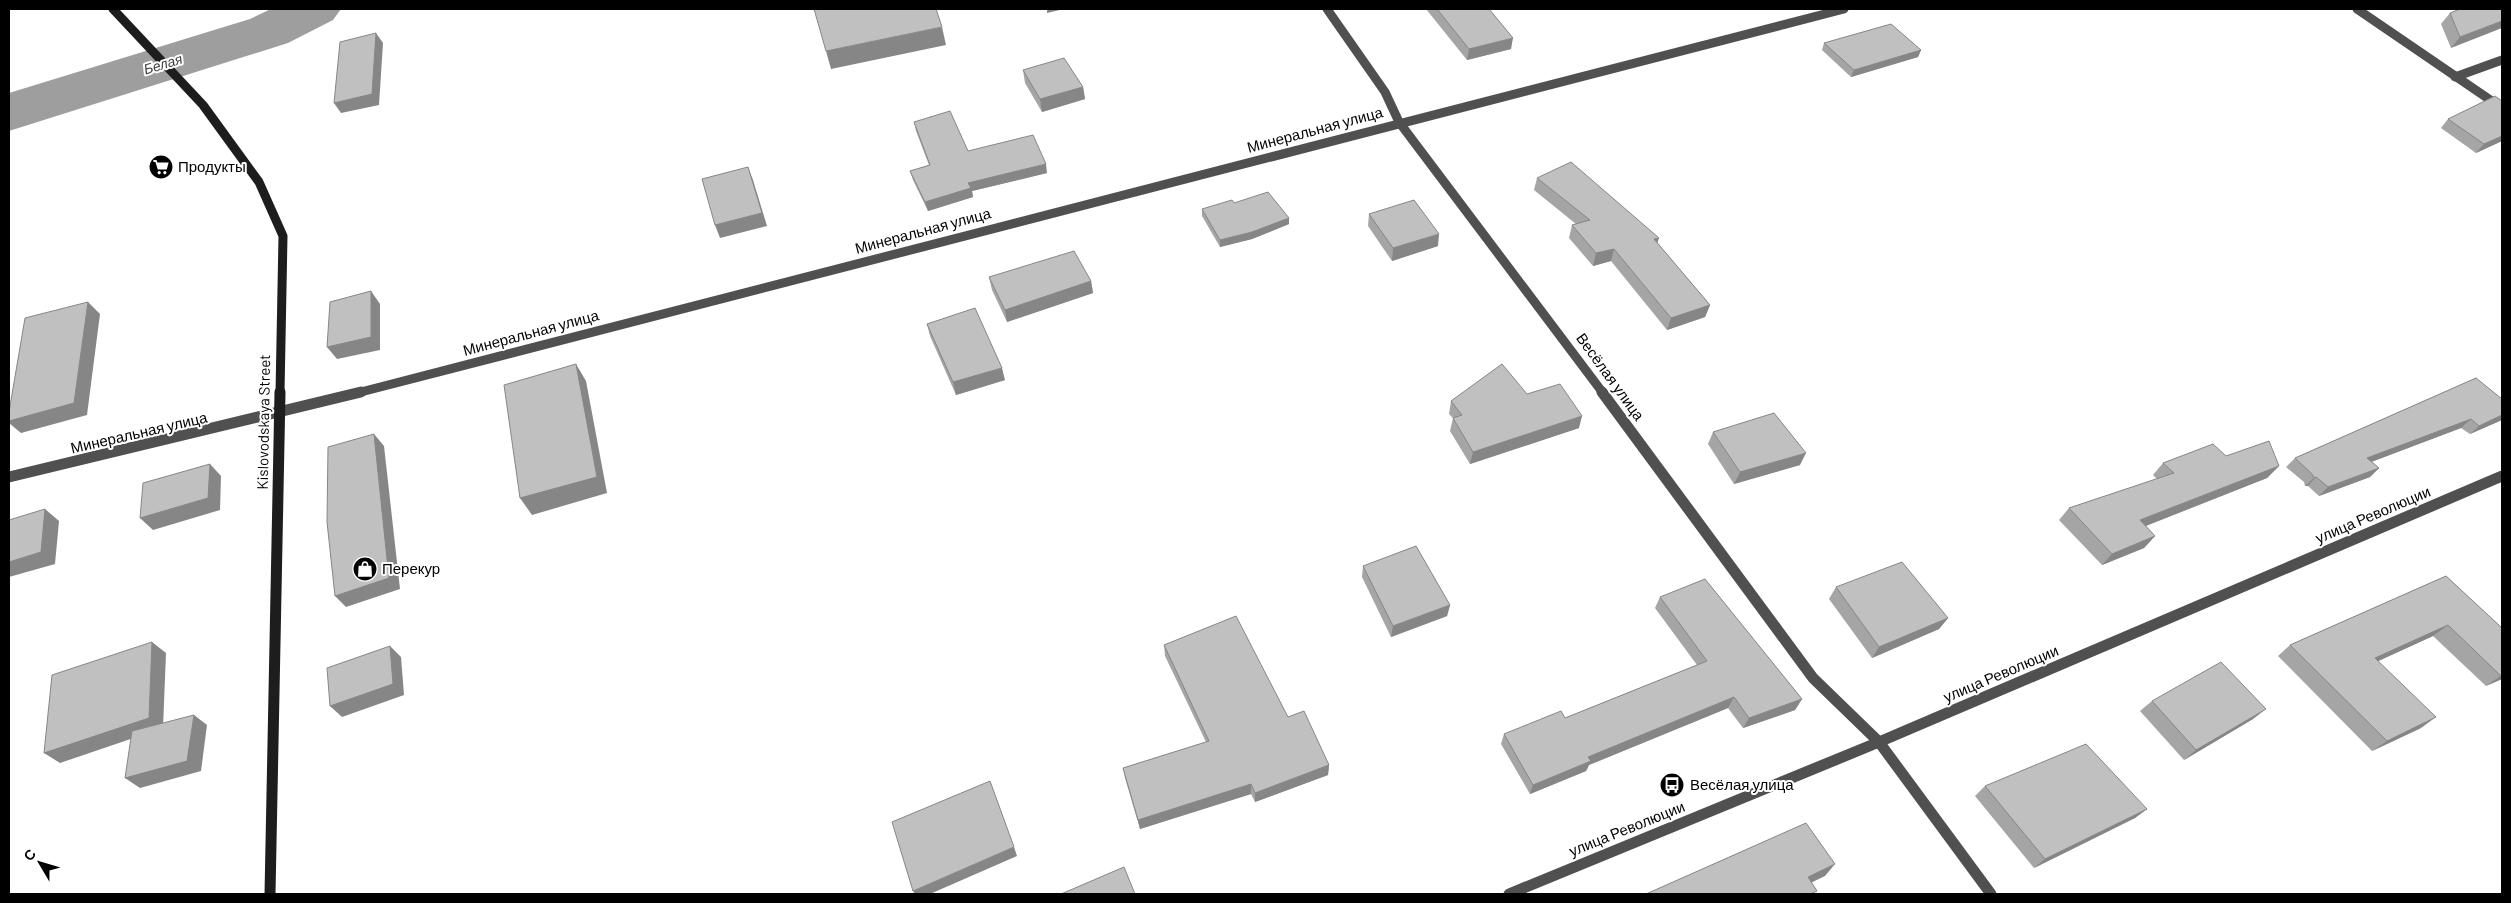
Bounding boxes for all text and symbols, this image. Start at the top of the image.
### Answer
water label: Белая [141,49,185,77]
street label: Минеральная улица [1245,102,1385,156]
supermarket icon: Продукты [148,154,174,180]
place label: Продукты [178,157,246,175]
street label: Минеральная улица [853,203,993,257]
street label: Минеральная улица [461,305,601,359]
street label: Весёлая улица [1573,329,1649,424]
street label: Kislovodskaya Street [253,354,273,490]
street label: Минеральная улица [69,407,210,457]
street label: улица Революции [2312,482,2433,546]
shop icon: Перекур [352,556,378,582]
place label: Перекур [382,559,440,577]
street label: улица Революции [1940,641,2061,705]
bus stop icon: Весёлая улица [1659,772,1685,798]
place label: Весёлая улица [1690,775,1794,793]
street label: улица Революции [1566,797,1687,859]
north arrow [15,838,65,888]
text: С [20,845,39,864]

